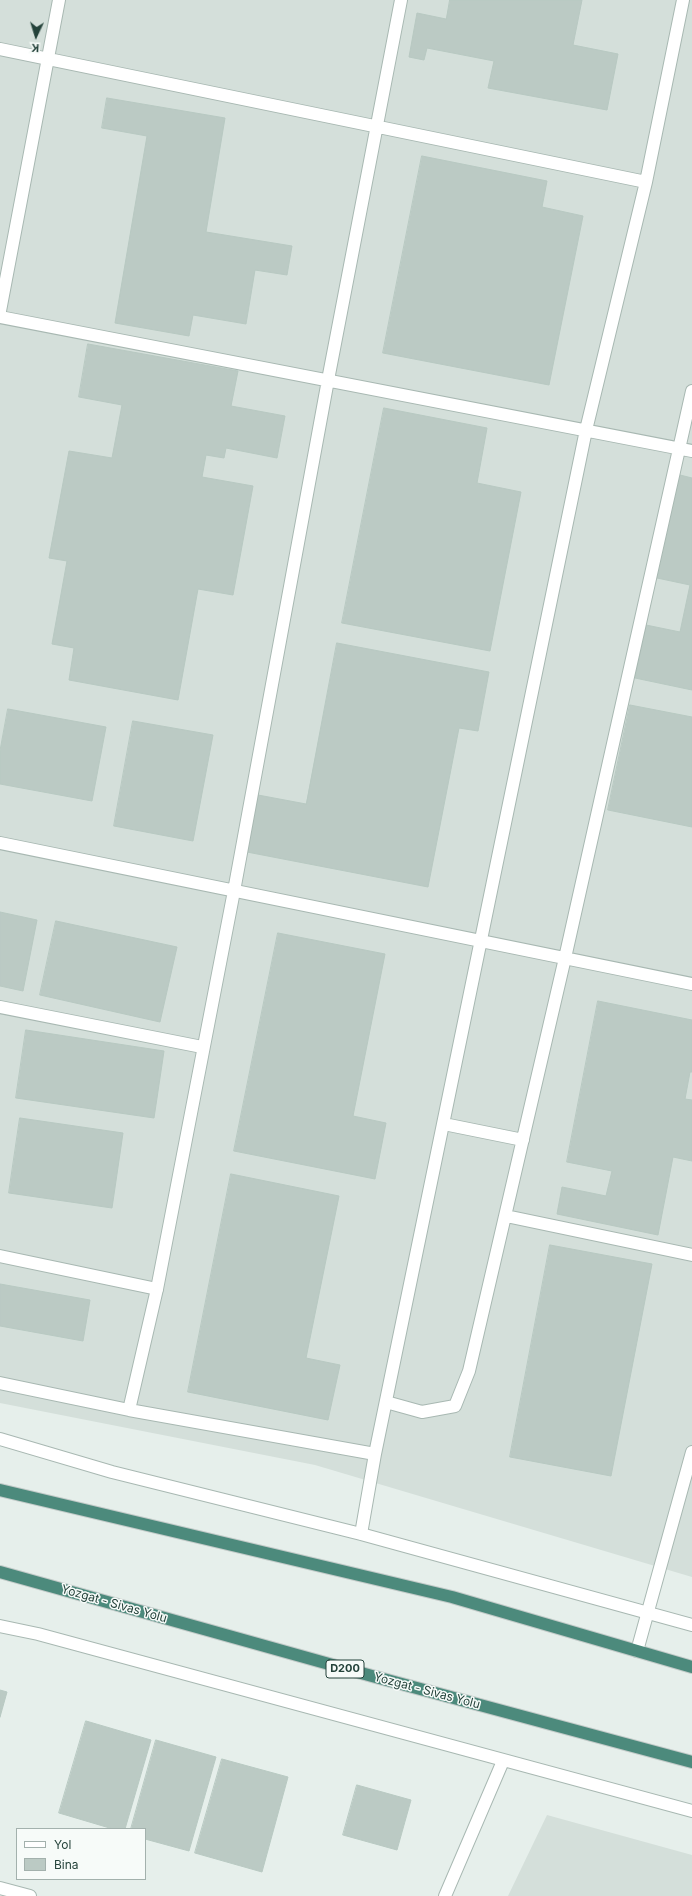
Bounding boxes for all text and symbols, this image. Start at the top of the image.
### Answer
north arrow [16,16,56,56]
text: K [31,41,40,55]
street label: Yozgat - Sivas Yolu [60,1582,168,1626]
road number: D200 [326,1660,364,1678]
street label: Yozgat - Sivas Yolu [372,1670,482,1712]
legend [16,1828,146,1880]
text: Yol [54,1837,71,1852]
text: Bina [54,1857,79,1872]

